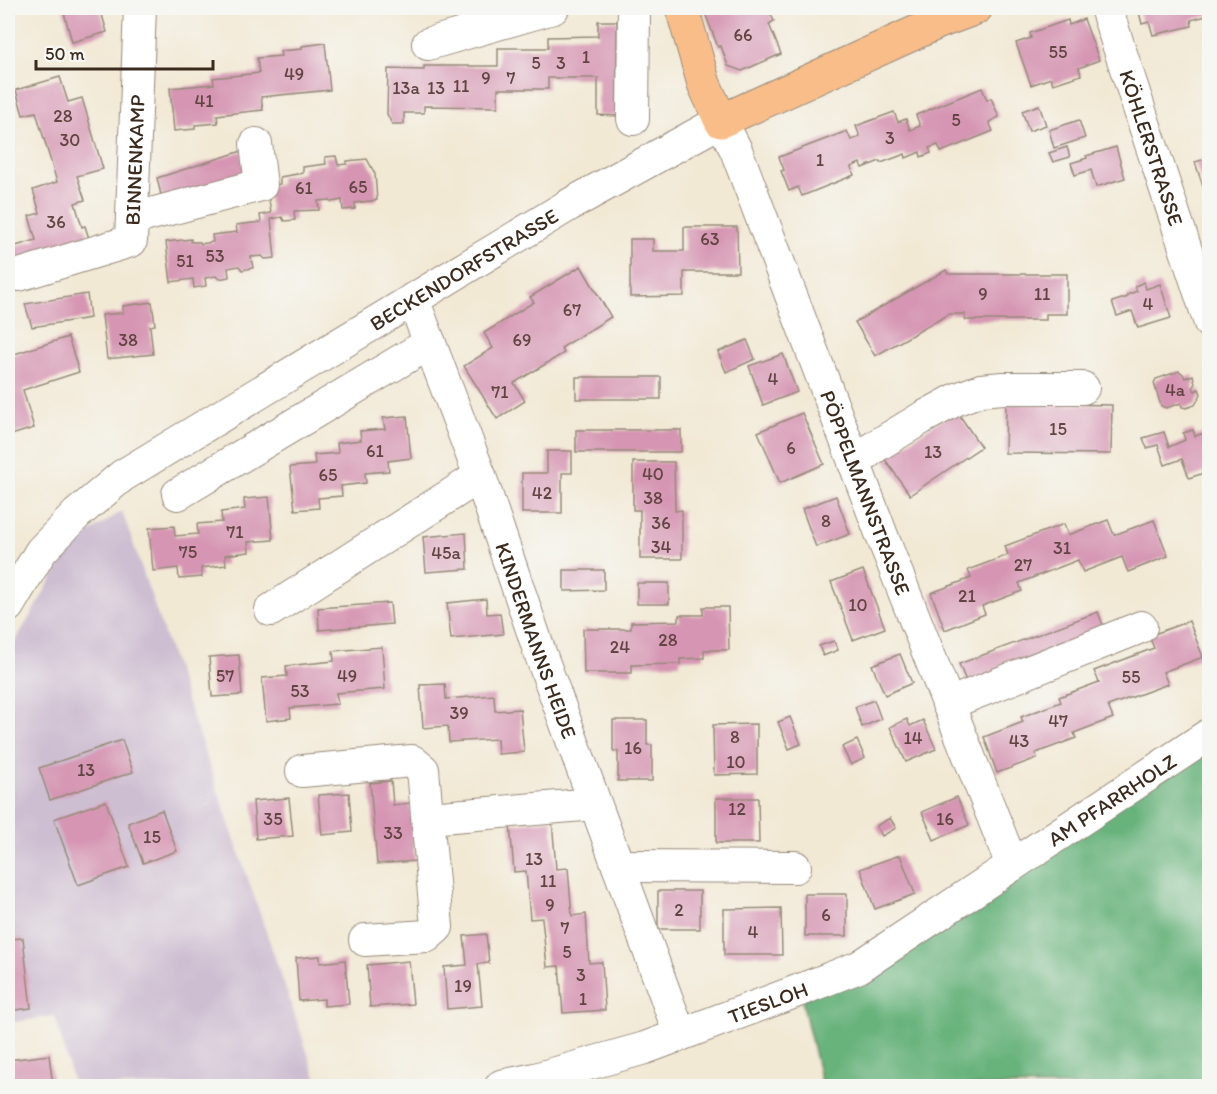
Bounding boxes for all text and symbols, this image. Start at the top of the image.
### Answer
house number: 66 [733,24,753,46]
scale bar [36,33,213,71]
house number: 55 [1049,41,1067,63]
text: 50 m [45,43,85,65]
house number: 1 [582,46,590,68]
house number: 5 [531,52,541,74]
house number: 3 [556,52,566,74]
house number: 49 [284,63,304,85]
street label: KÖHLERSTRASSE [1115,66,1189,229]
house number: 9 [481,67,491,89]
house number: 7 [507,67,516,89]
house number: 11 [453,75,469,97]
house number: 13a [392,77,420,99]
house number: 13 [427,77,445,99]
house number: 41 [194,90,214,112]
street label: BINNENKAMP [119,94,149,226]
house number: 28 [53,105,73,127]
house number: 5 [951,109,961,131]
house number: 3 [885,127,895,149]
house number: 30 [60,129,80,151]
house number: 1 [816,149,824,171]
house number: 65 [349,176,367,198]
house number: 61 [295,177,313,199]
street label: BECKENDORFSTRASSE [365,202,562,335]
house number: 36 [46,211,66,233]
house number: 63 [700,228,720,250]
house number: 53 [205,245,225,267]
house number: 51 [176,250,194,272]
house number: 9 [978,283,988,305]
house number: 11 [1034,283,1050,305]
house number: 4 [1143,293,1154,315]
house number: 67 [563,299,581,321]
house number: 38 [118,329,138,351]
house number: 69 [513,329,531,351]
house number: 4 [768,368,779,390]
house number: 4a [1165,379,1186,401]
house number: 71 [491,381,509,403]
street label: PÖPPELMANNSTRASSE [815,386,917,599]
house number: 15 [1049,418,1067,440]
house number: 6 [786,437,796,459]
house number: 61 [366,440,384,462]
house number: 13 [924,441,942,463]
house number: 40 [642,463,664,485]
house number: 65 [319,464,337,486]
house number: 42 [532,482,553,504]
house number: 38 [643,487,663,509]
house number: 8 [821,510,831,532]
house number: 36 [651,512,671,534]
house number: 71 [226,521,244,543]
house number: 34 [651,536,671,558]
house number: 31 [1053,537,1071,559]
street label: KINDERMANNS HEIDE [491,539,583,742]
house number: 75 [179,541,197,563]
house number: 45a [431,542,461,564]
house number: 27 [1014,554,1032,576]
house number: 21 [958,585,976,607]
house number: 10 [848,594,868,616]
house number: 28 [658,629,678,651]
house number: 24 [610,636,630,658]
house number: 57 [216,665,234,687]
house number: 49 [337,665,357,687]
house number: 55 [1122,666,1140,688]
house number: 53 [290,680,310,702]
house number: 39 [449,702,469,724]
house number: 47 [1048,710,1068,732]
house number: 8 [730,726,740,748]
house number: 14 [903,727,923,749]
house number: 43 [1009,730,1029,752]
house number: 16 [624,737,642,759]
street label: AM PFARRHOLZ [1043,748,1181,851]
house number: 10 [726,751,746,773]
house number: 13 [77,759,95,781]
house number: 12 [728,798,746,820]
house number: 35 [263,808,283,830]
house number: 16 [936,808,954,830]
house number: 33 [383,822,403,844]
house number: 15 [143,826,161,848]
house number: 13 [525,848,543,870]
house number: 11 [540,870,556,892]
house number: 9 [545,894,555,916]
house number: 2 [674,899,684,921]
house number: 6 [821,904,831,926]
house number: 7 [561,917,570,939]
house number: 4 [748,921,759,943]
house number: 5 [562,941,572,963]
house number: 3 [576,964,586,986]
house number: 19 [454,975,472,997]
street label: TIESLOH [724,976,811,1028]
house number: 1 [579,988,587,1010]

